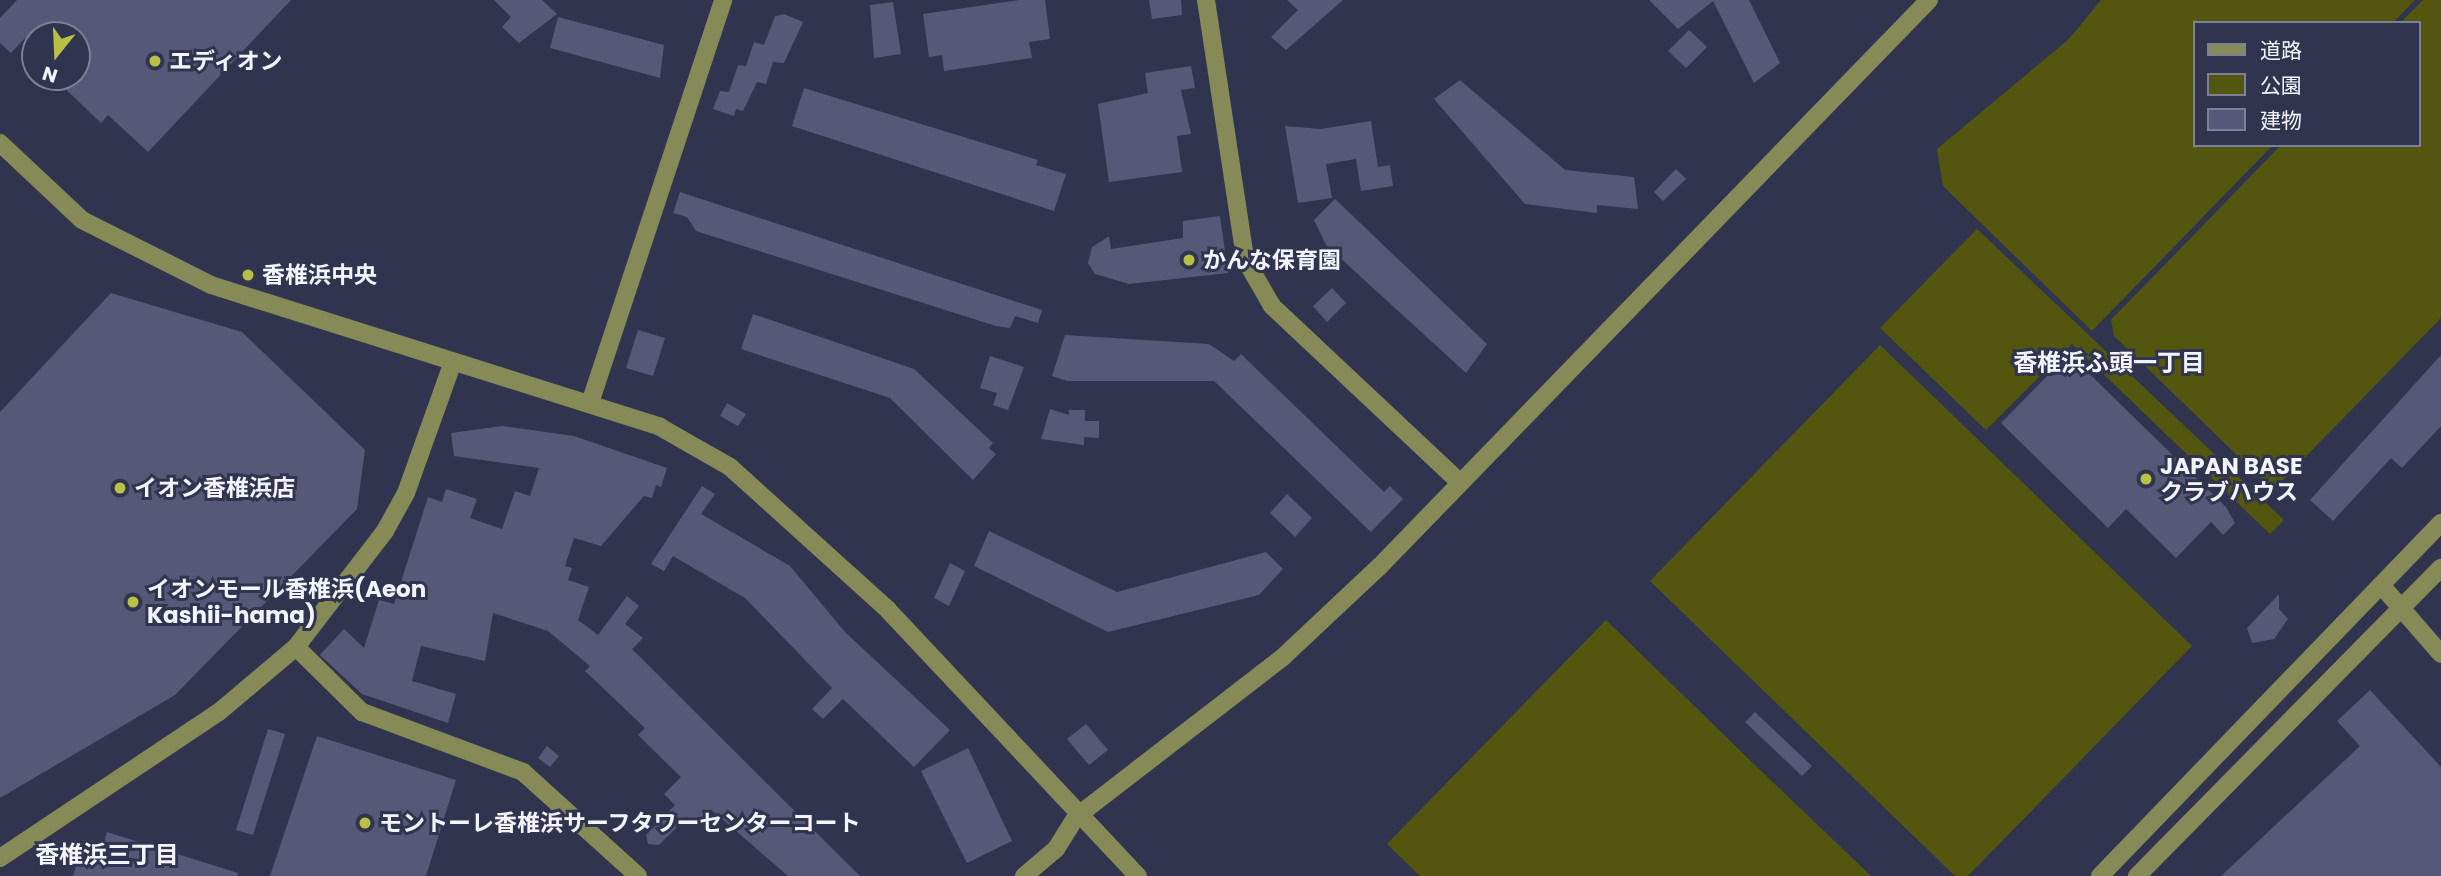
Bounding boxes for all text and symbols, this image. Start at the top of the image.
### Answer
north arrow [21,21,91,91]
legend [2192,21,2420,147]
text: 道路 [2260,36,2302,65]
place label: エディオン [169,47,284,75]
marker: エディオン [147,53,163,69]
text: N [39,59,61,90]
text: 公園 [2260,71,2302,100]
text: 建物 [2260,106,2302,135]
place label: かんな保育園 [1203,246,1341,274]
marker: かんな保育園 [1181,252,1197,268]
place label: 香椎浜中央 [262,261,377,289]
marker: 香椎浜中央 [240,267,256,283]
district label: 香椎浜ふ頭一丁目 [2013,349,2205,377]
place label: JAPAN BASE クラブハウス [2160,452,2302,506]
marker: JAPAN BASE クラブハウス [2138,471,2154,487]
place label: イオン香椎浜店 [134,474,295,502]
marker: イオン香椎浜店 [112,480,128,496]
place label: イオンモール香椎浜(Aeon Kashii-hama) [147,575,426,629]
marker: イオンモール香椎浜(Aeon Kashii-hama) [125,594,141,610]
place label: モントーレ香椎浜サーフタワーセンターコート [379,809,862,837]
marker: モントーレ香椎浜サーフタワーセンターコート [357,815,373,831]
district label: 香椎浜三丁目 [35,841,179,869]

